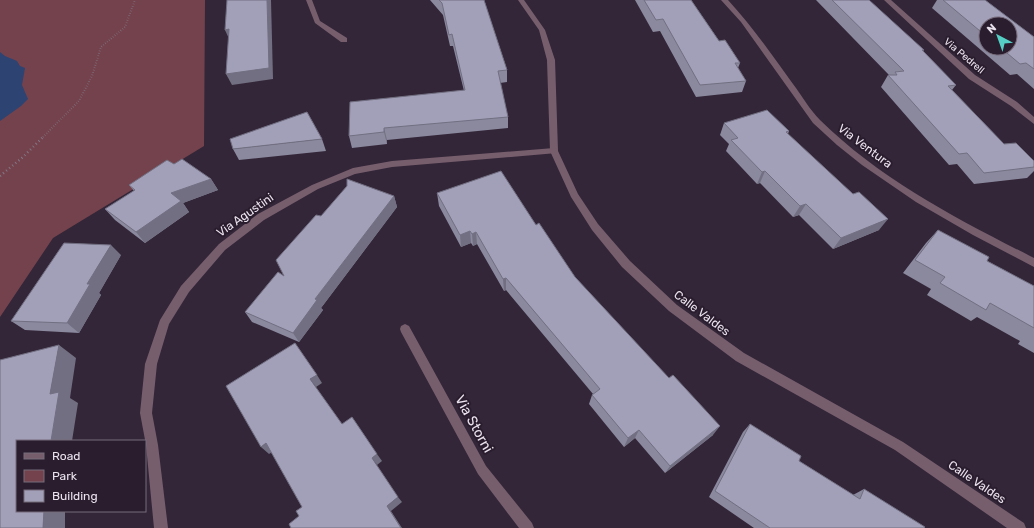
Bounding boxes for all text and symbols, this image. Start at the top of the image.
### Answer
north arrow [978,16,1018,56]
text: N [985,21,999,36]
street label: Via Pedrell [941,36,987,76]
street label: Via Ventura [835,121,895,171]
street label: Via Agustini [214,190,276,240]
street label: Calle Valdes [671,287,733,339]
street label: Via Storni [451,392,497,456]
legend [16,440,146,512]
text: Road [52,449,80,463]
street label: Calle Valdes [946,458,1008,506]
text: Park [52,469,78,483]
text: Building [52,489,98,503]

